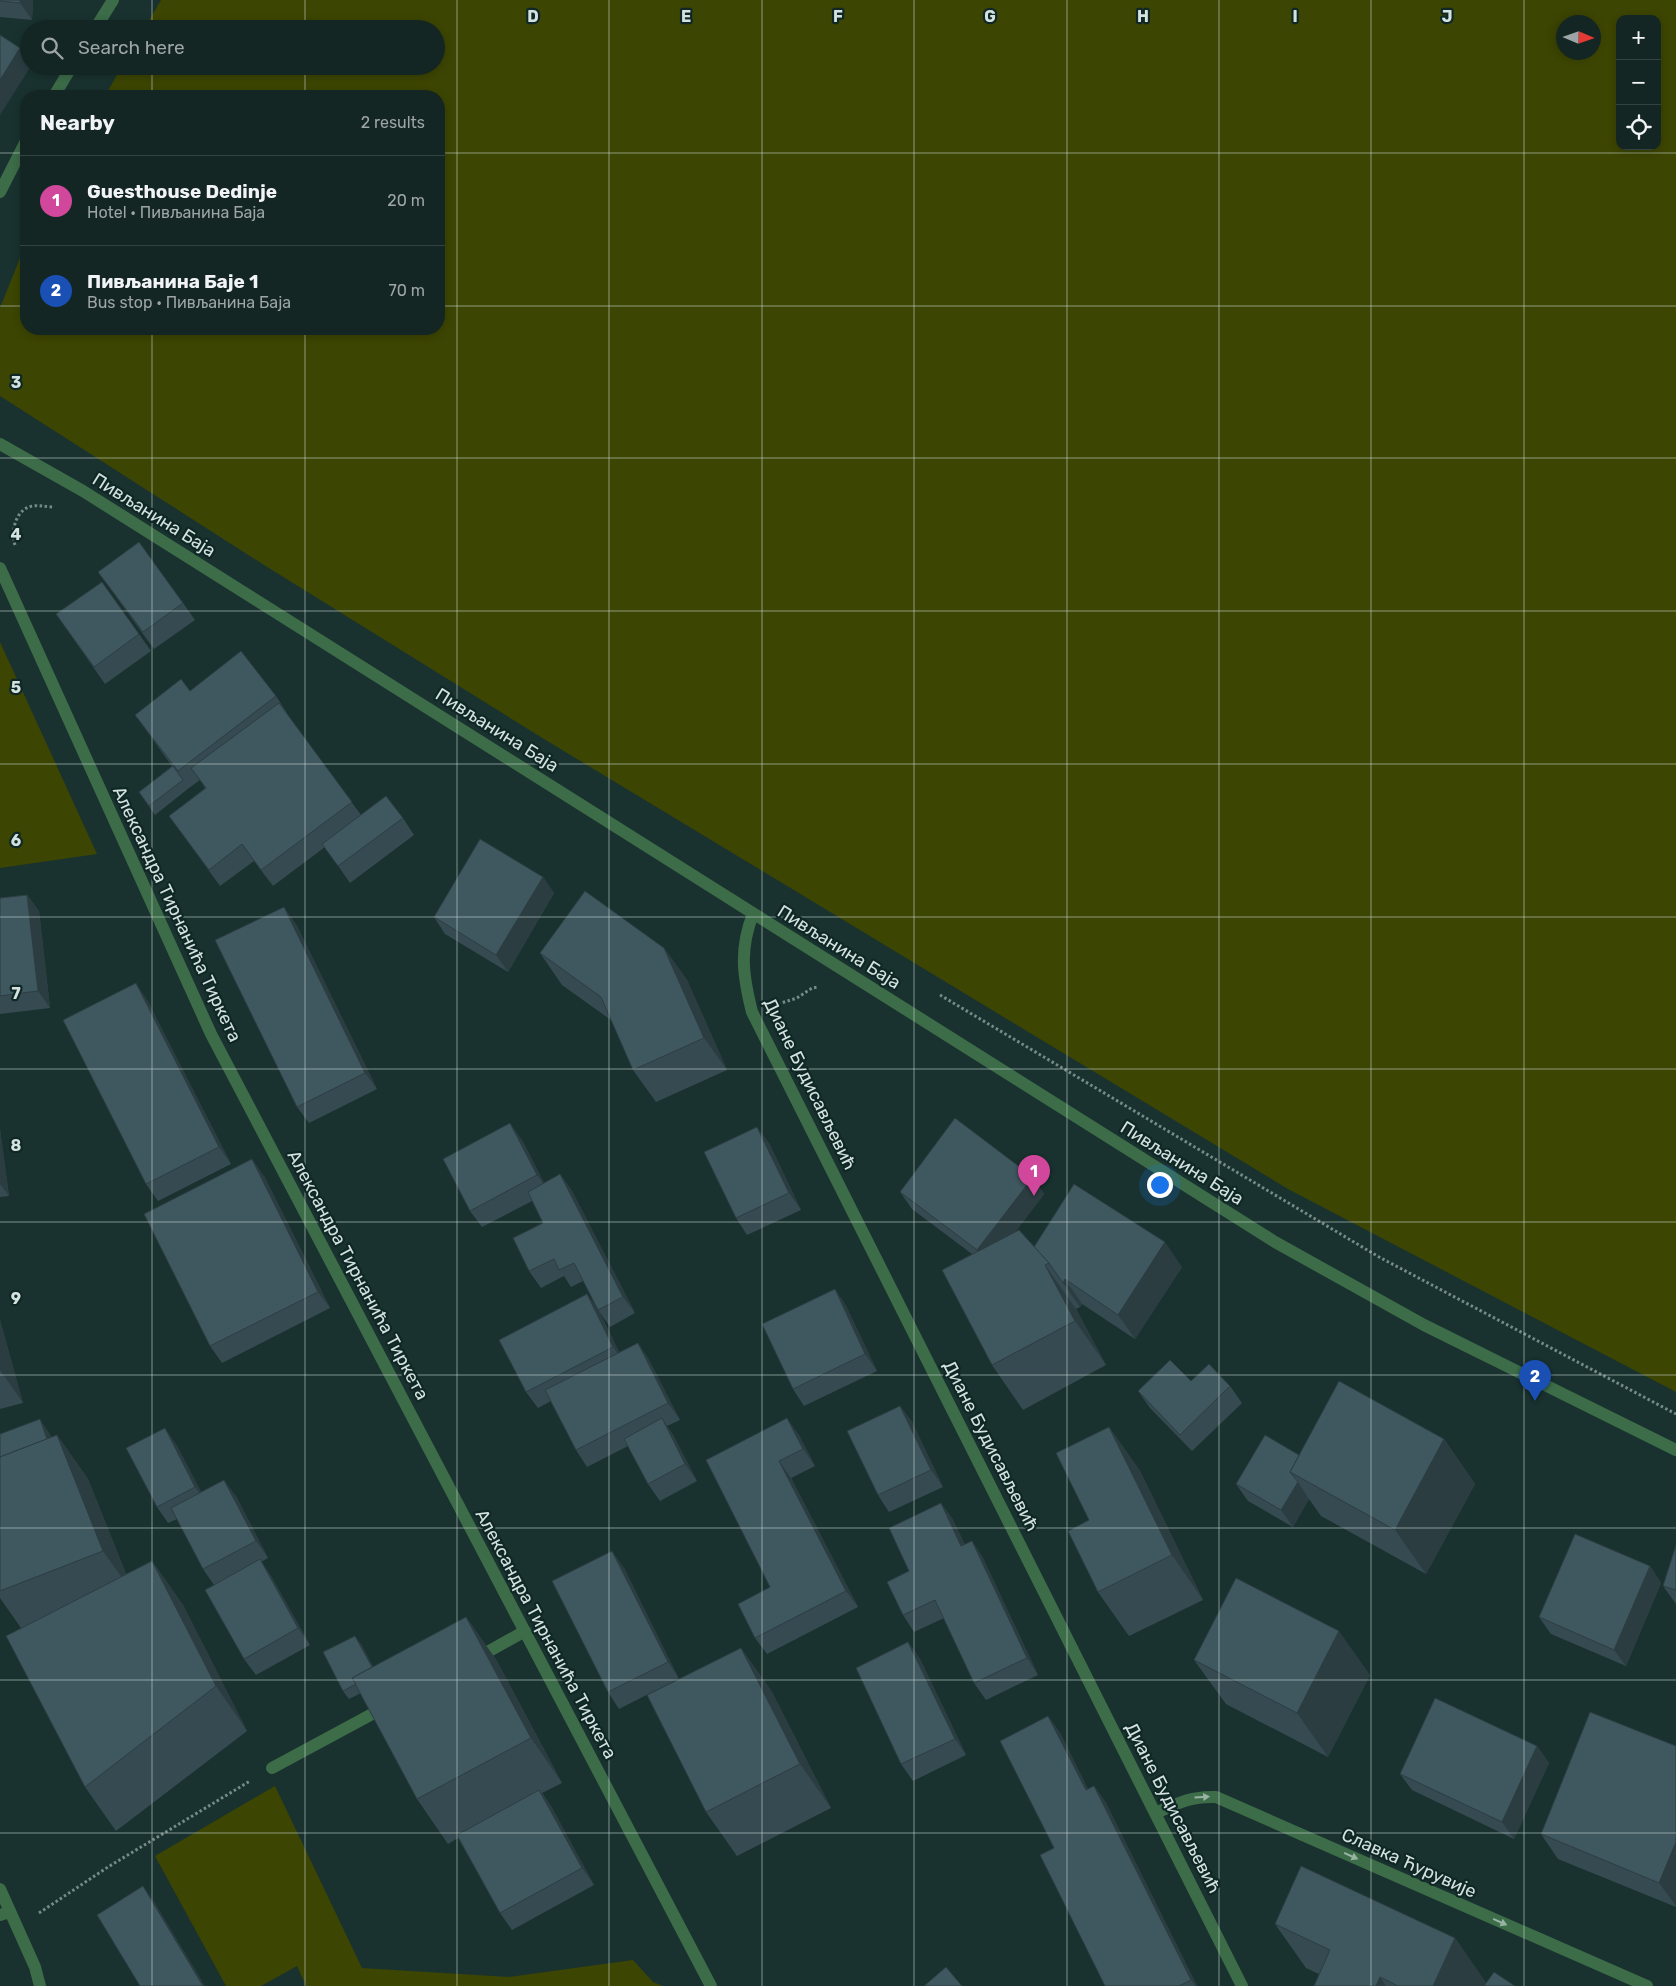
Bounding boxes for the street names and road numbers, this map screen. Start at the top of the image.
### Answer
street label: Пивљанина Баја [88,468,220,562]
street label: Пивљанина Баја [431,683,563,777]
street label: Александра Тирнанића Тиркета [108,783,246,1045]
street label: Пивљанина Баја [773,900,905,994]
street label: Диане Будисављевић [759,994,861,1174]
street label: Пивљанина Баја [1116,1116,1248,1210]
street label: Александра Тирнанића Тиркета [283,1146,433,1404]
street label: Диане Будисављевић [938,1357,1044,1535]
street label: Александра Тирнанића Тиркета [471,1505,621,1763]
street label: Диане Будисављевић [1120,1719,1226,1897]
street label: Славка Ћурувије [1338,1823,1480,1903]

